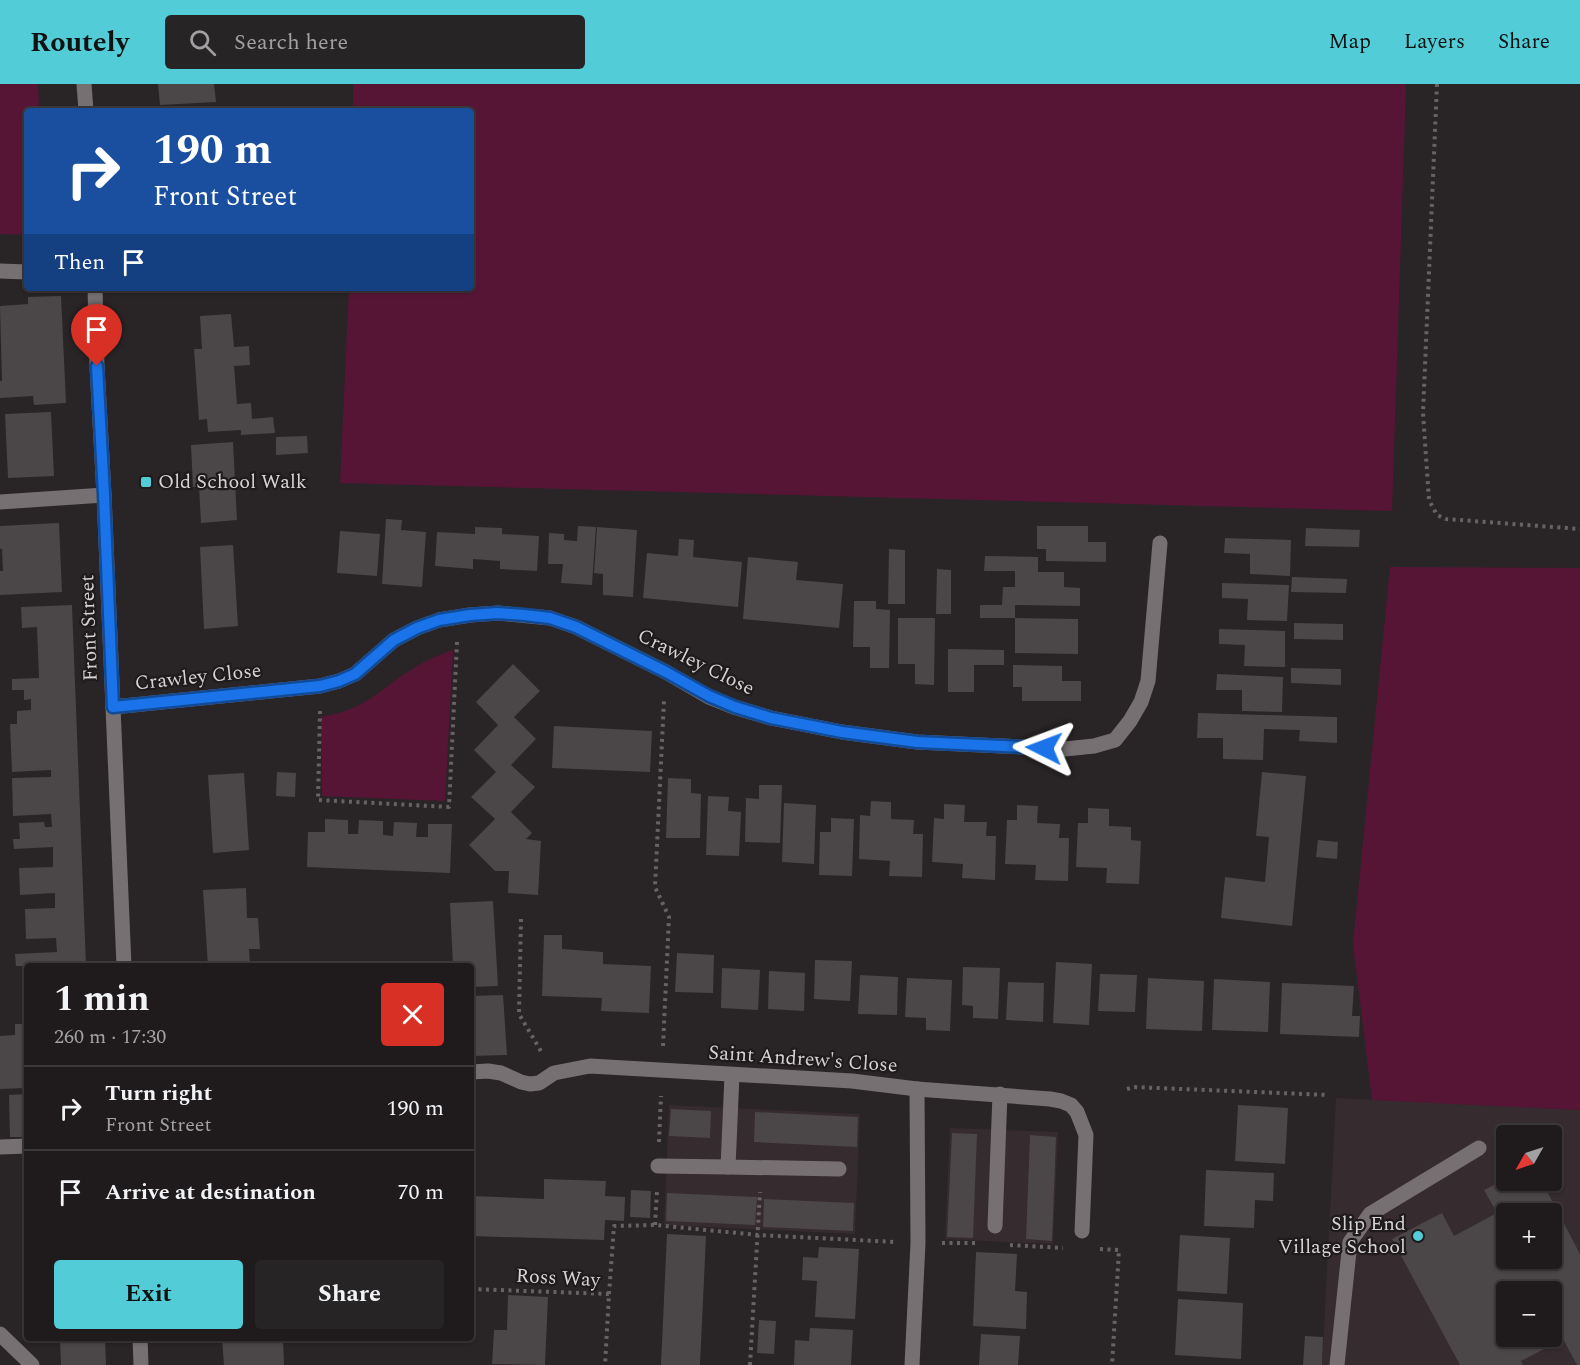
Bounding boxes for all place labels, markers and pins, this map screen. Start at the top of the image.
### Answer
pin [71,304,122,366]
place label: Old School Walk [158,467,307,497]
marker: Old School Walk [139,475,153,489]
place label: Slip End Village School [1278,1209,1406,1262]
marker: Slip End Village School [1411,1229,1425,1243]

